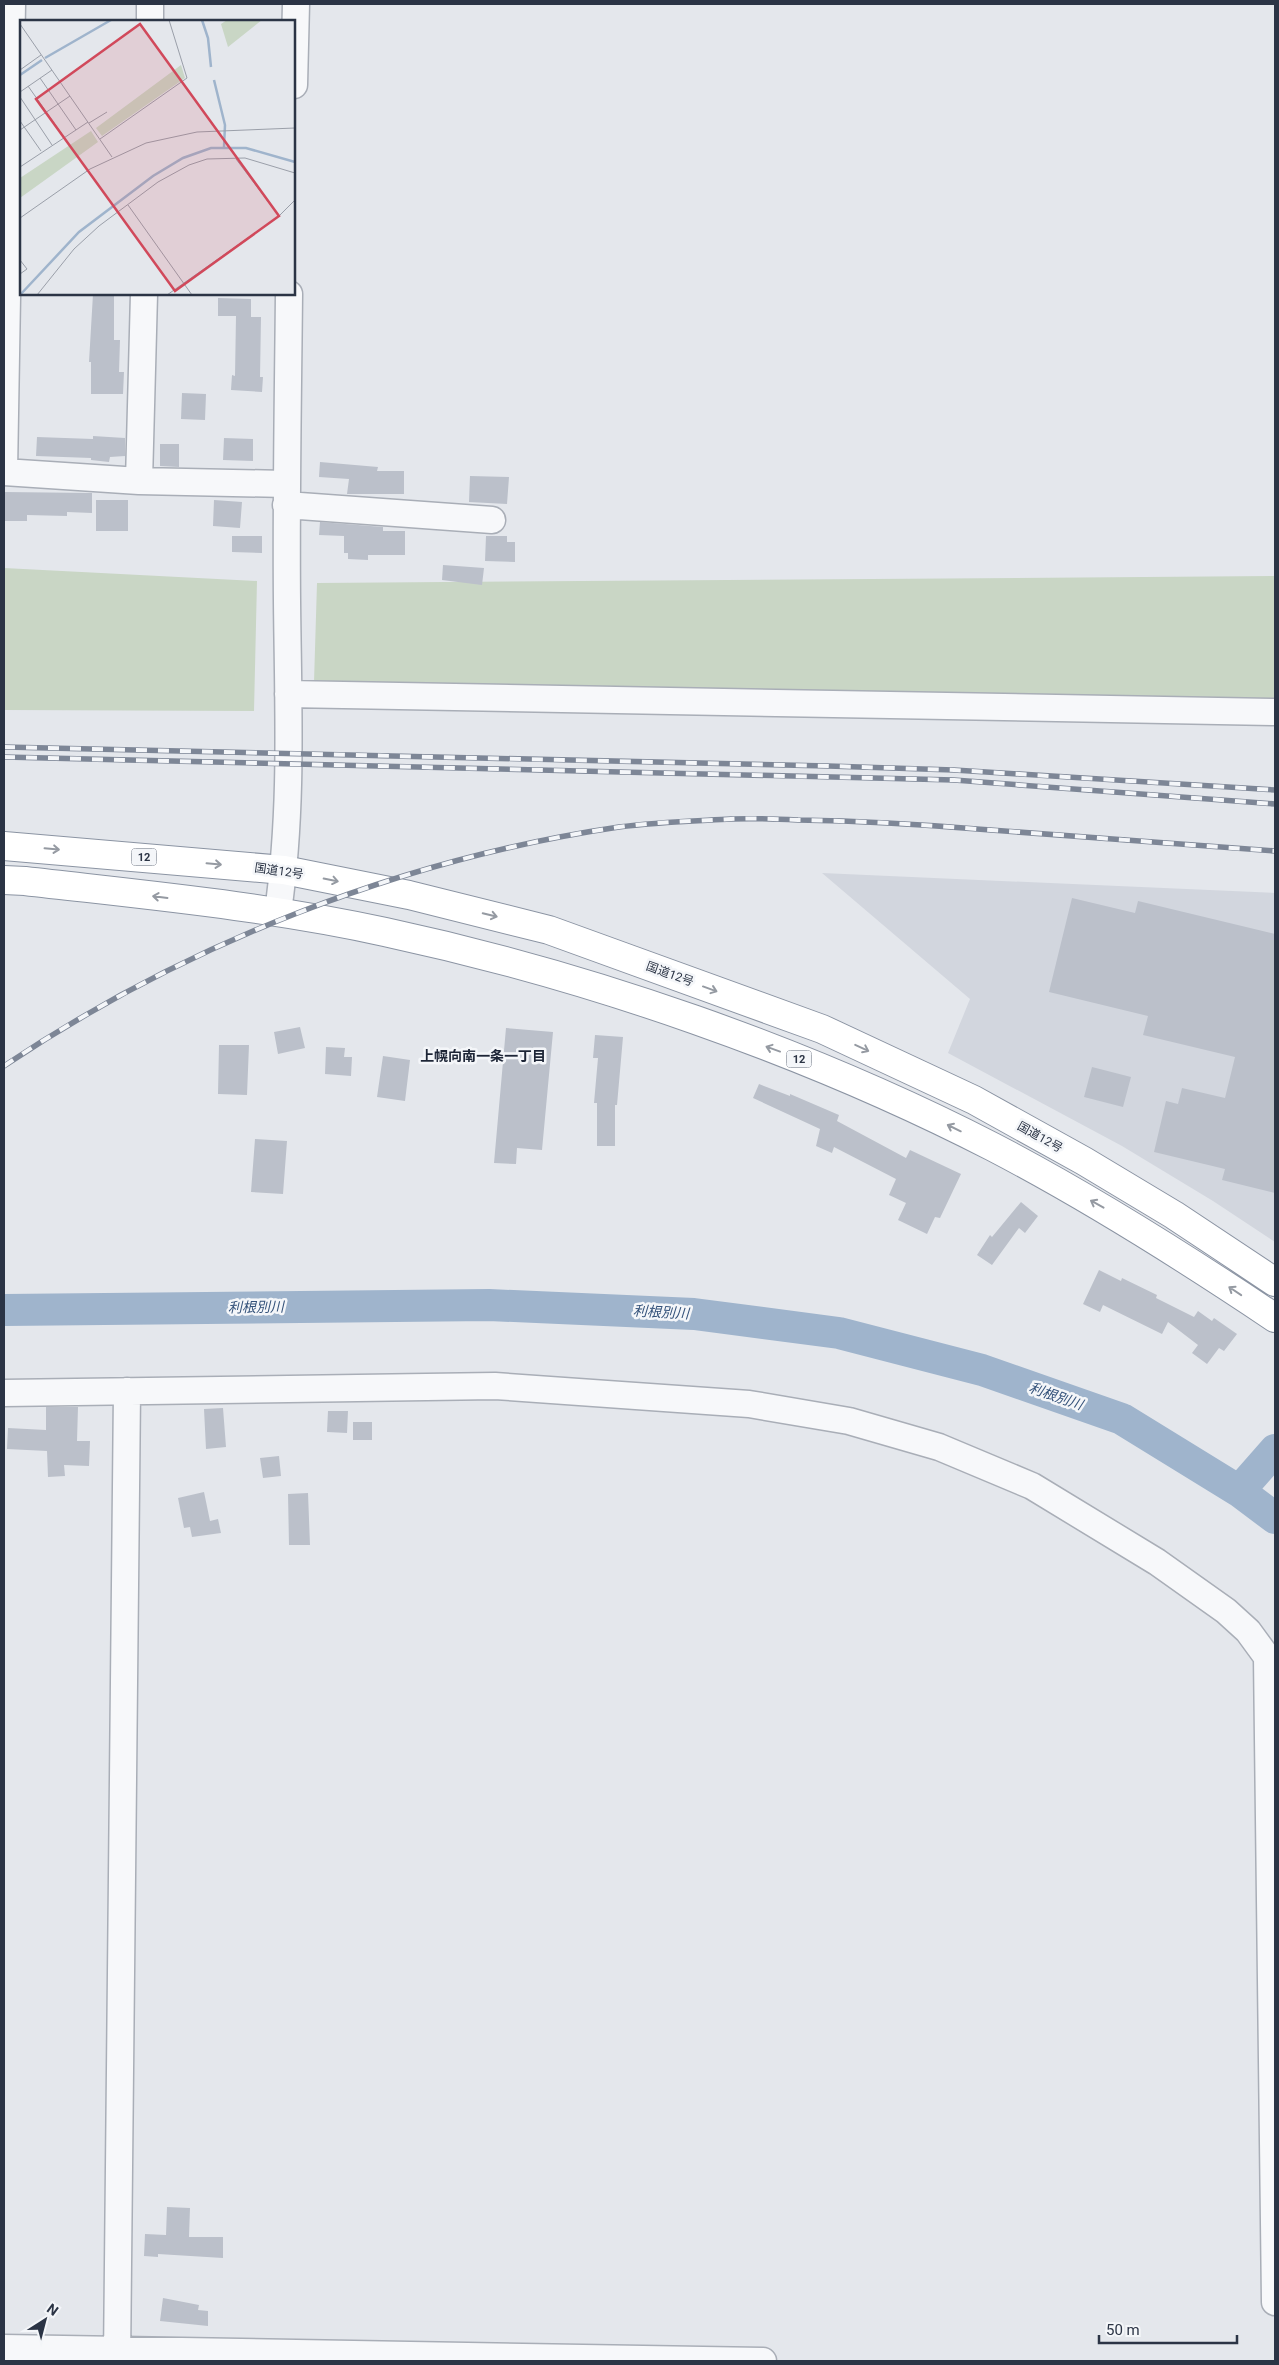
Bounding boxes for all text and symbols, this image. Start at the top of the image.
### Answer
inset map [20,20,295,295]
one-way arrow [44,844,60,854]
road number: 12 [132,849,156,866]
one-way arrow [206,859,222,869]
street label: 国道12号 [254,861,304,881]
one-way arrow [323,875,339,885]
one-way arrow [152,892,168,902]
one-way arrow [481,911,497,921]
street label: 国道12号 [644,959,696,989]
one-way arrow [702,985,718,994]
one-way arrow [854,1043,869,1053]
one-way arrow [766,1044,781,1053]
district label: 上幌向南一条一丁目 [420,1048,546,1064]
road number: 12 [786,1050,812,1068]
street label: 国道12号 [1015,1119,1065,1155]
one-way arrow [947,1123,962,1132]
one-way arrow [1091,1199,1105,1209]
one-way arrow [1228,1286,1242,1296]
water label: 利根別川 [228,1298,286,1315]
water label: 利根別川 [633,1303,691,1322]
water label: 利根別川 [1027,1379,1087,1413]
north arrow [20,2295,70,2345]
text: N [44,2300,61,2319]
scale bar [1099,2312,1236,2344]
text: 50 m [1106,2321,1140,2339]

